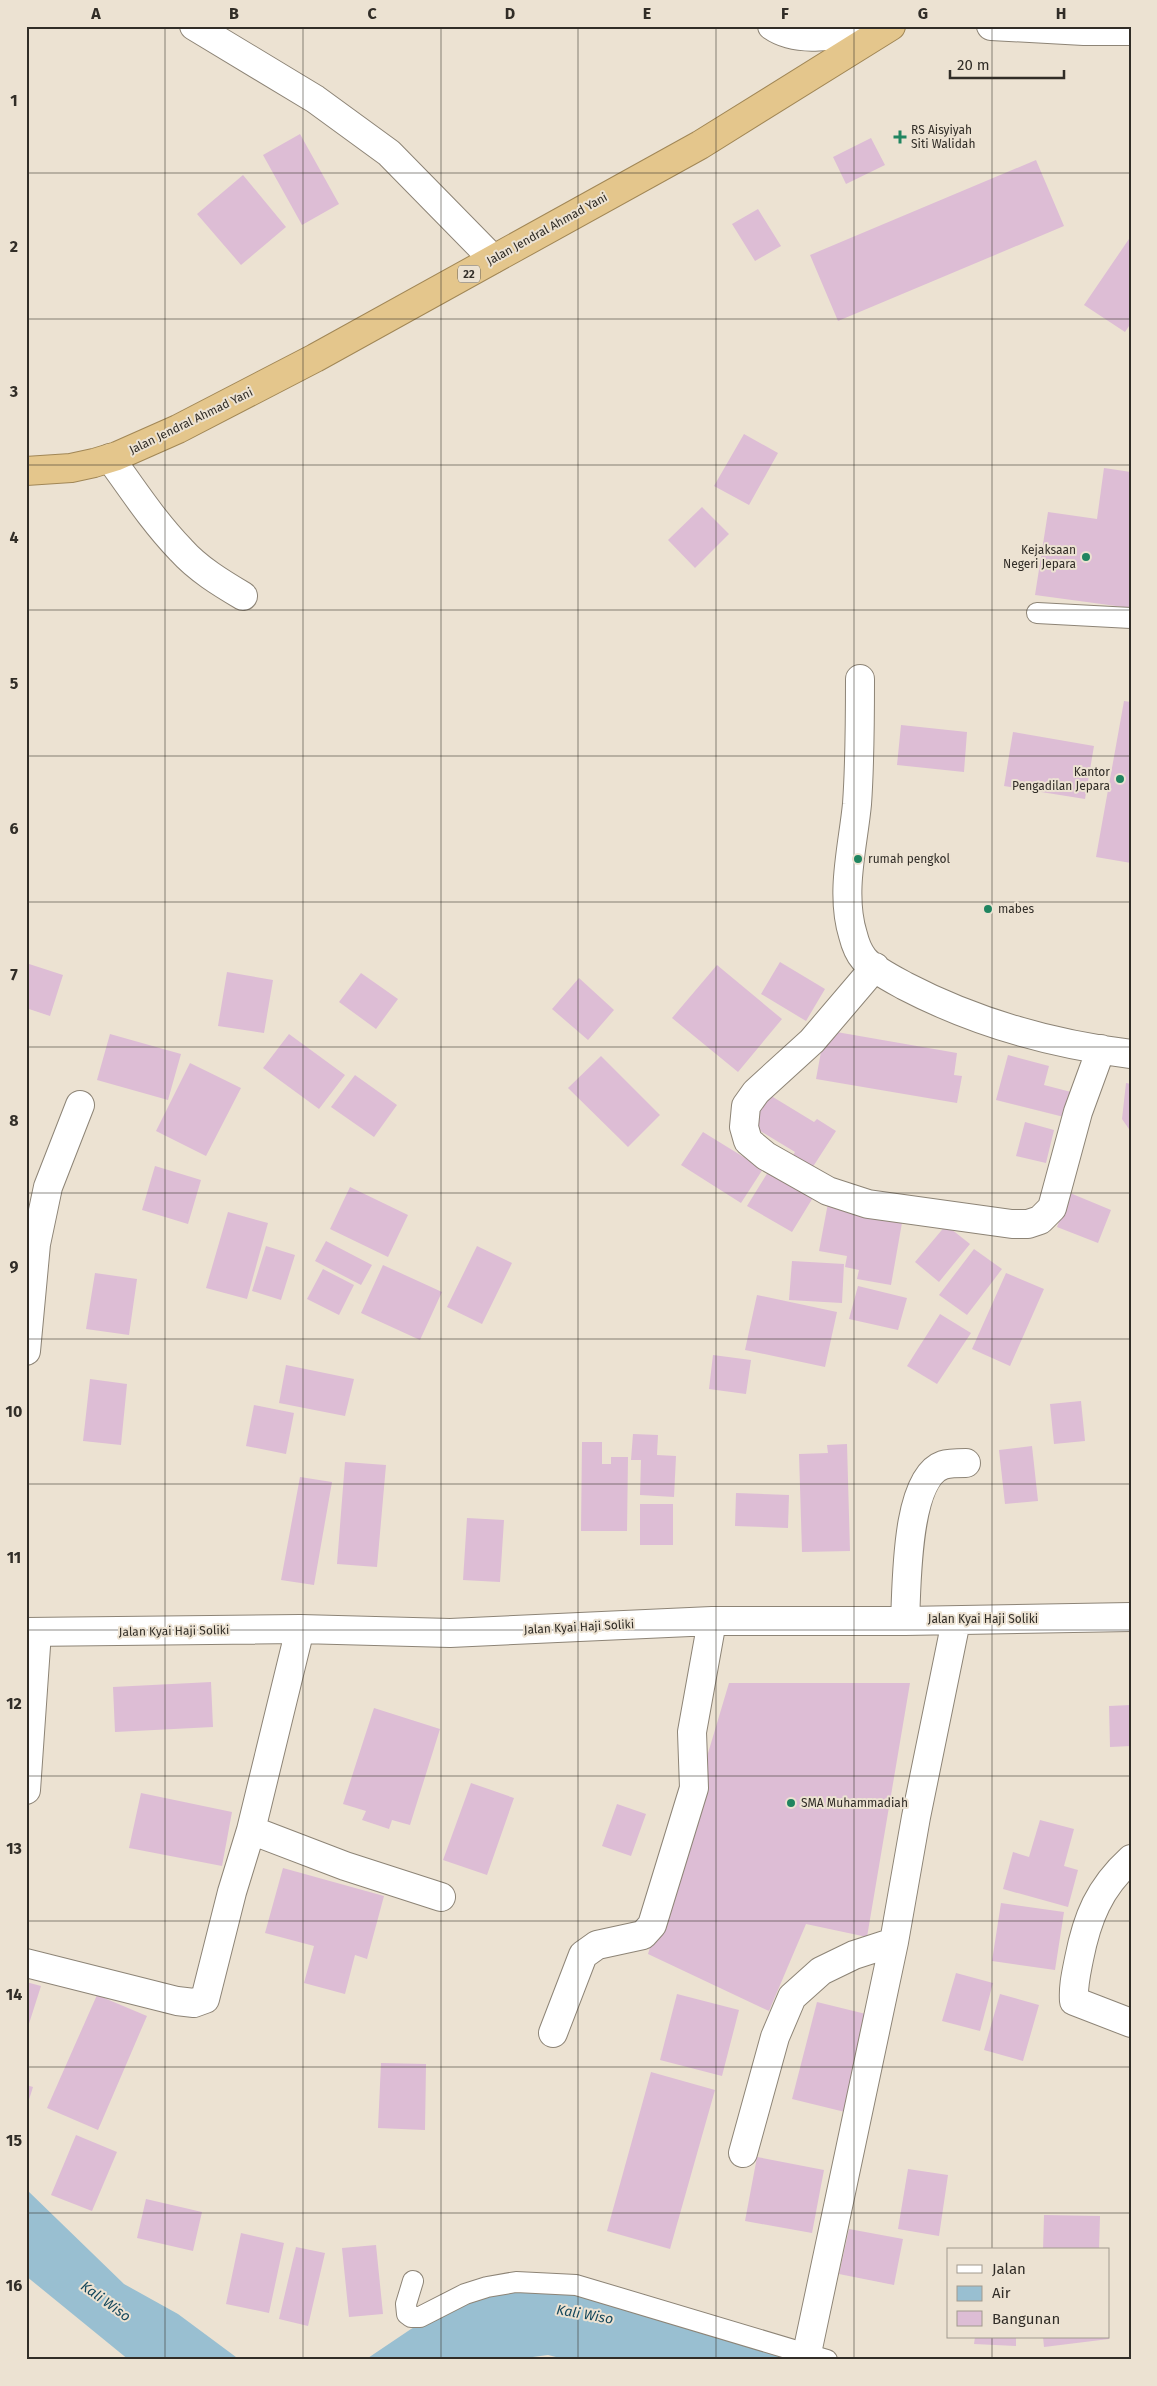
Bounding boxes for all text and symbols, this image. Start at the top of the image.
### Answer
text: A [90,4,101,23]
text: B [229,4,239,23]
text: C [367,4,377,23]
text: D [505,4,515,23]
text: E [643,4,651,23]
text: F [781,4,789,23]
text: G [918,4,928,23]
text: H [1056,4,1066,23]
scale bar [950,48,1063,80]
text: 20 m [957,56,990,74]
text: 1 [10,91,18,110]
place label: RS Aisyiyah Siti Walidah [911,123,975,151]
marker: RS Aisyiyah Siti Walidah [893,130,907,144]
street label: Jalan Jendral Ahmad Yani [484,190,610,268]
text: 2 [10,237,18,256]
road number: 22 [458,266,480,282]
text: 3 [9,382,18,401]
street label: Jalan Jendral Ahmad Yani [127,385,255,457]
text: 4 [9,528,19,547]
place label: Kejaksaan Negeri Jepara [1003,543,1076,571]
marker: Kejaksaan Negeri Jepara [1080,551,1092,563]
text: 5 [10,674,19,693]
place label: Kantor Pengadilan Jepara [1012,765,1110,793]
marker: Kantor Pengadilan Jepara [1114,773,1126,785]
text: 6 [9,819,19,838]
place label: rumah pengkol [868,852,951,866]
marker: rumah pengkol [852,853,864,865]
place label: mabes [998,902,1034,916]
marker: mabes [982,903,994,915]
text: 7 [10,965,18,984]
text: 8 [9,1111,19,1130]
text: 9 [10,1257,19,1276]
text: 10 [6,1402,22,1421]
text: 11 [7,1548,21,1567]
street label: Jalan Kyai Haji Soliki [928,1612,1038,1626]
street label: Jalan Kyai Haji Soliki [523,1617,635,1637]
street label: Jalan Kyai Haji Soliki [119,1623,229,1639]
text: 12 [6,1694,22,1713]
place label: SMA Muhammadiah [801,1796,908,1810]
marker: SMA Muhammadiah [785,1797,797,1809]
text: 13 [6,1839,22,1858]
text: 14 [6,1985,22,2004]
text: 15 [6,2131,22,2150]
legend [947,2248,1110,2338]
text: Jalan [992,2260,1026,2278]
text: 16 [6,2276,22,2295]
water label: Kali Wiso [77,2278,134,2325]
text: Air [992,2284,1011,2302]
water label: Kali Wiso [555,2301,615,2328]
text: Bangunan [992,2310,1060,2328]

